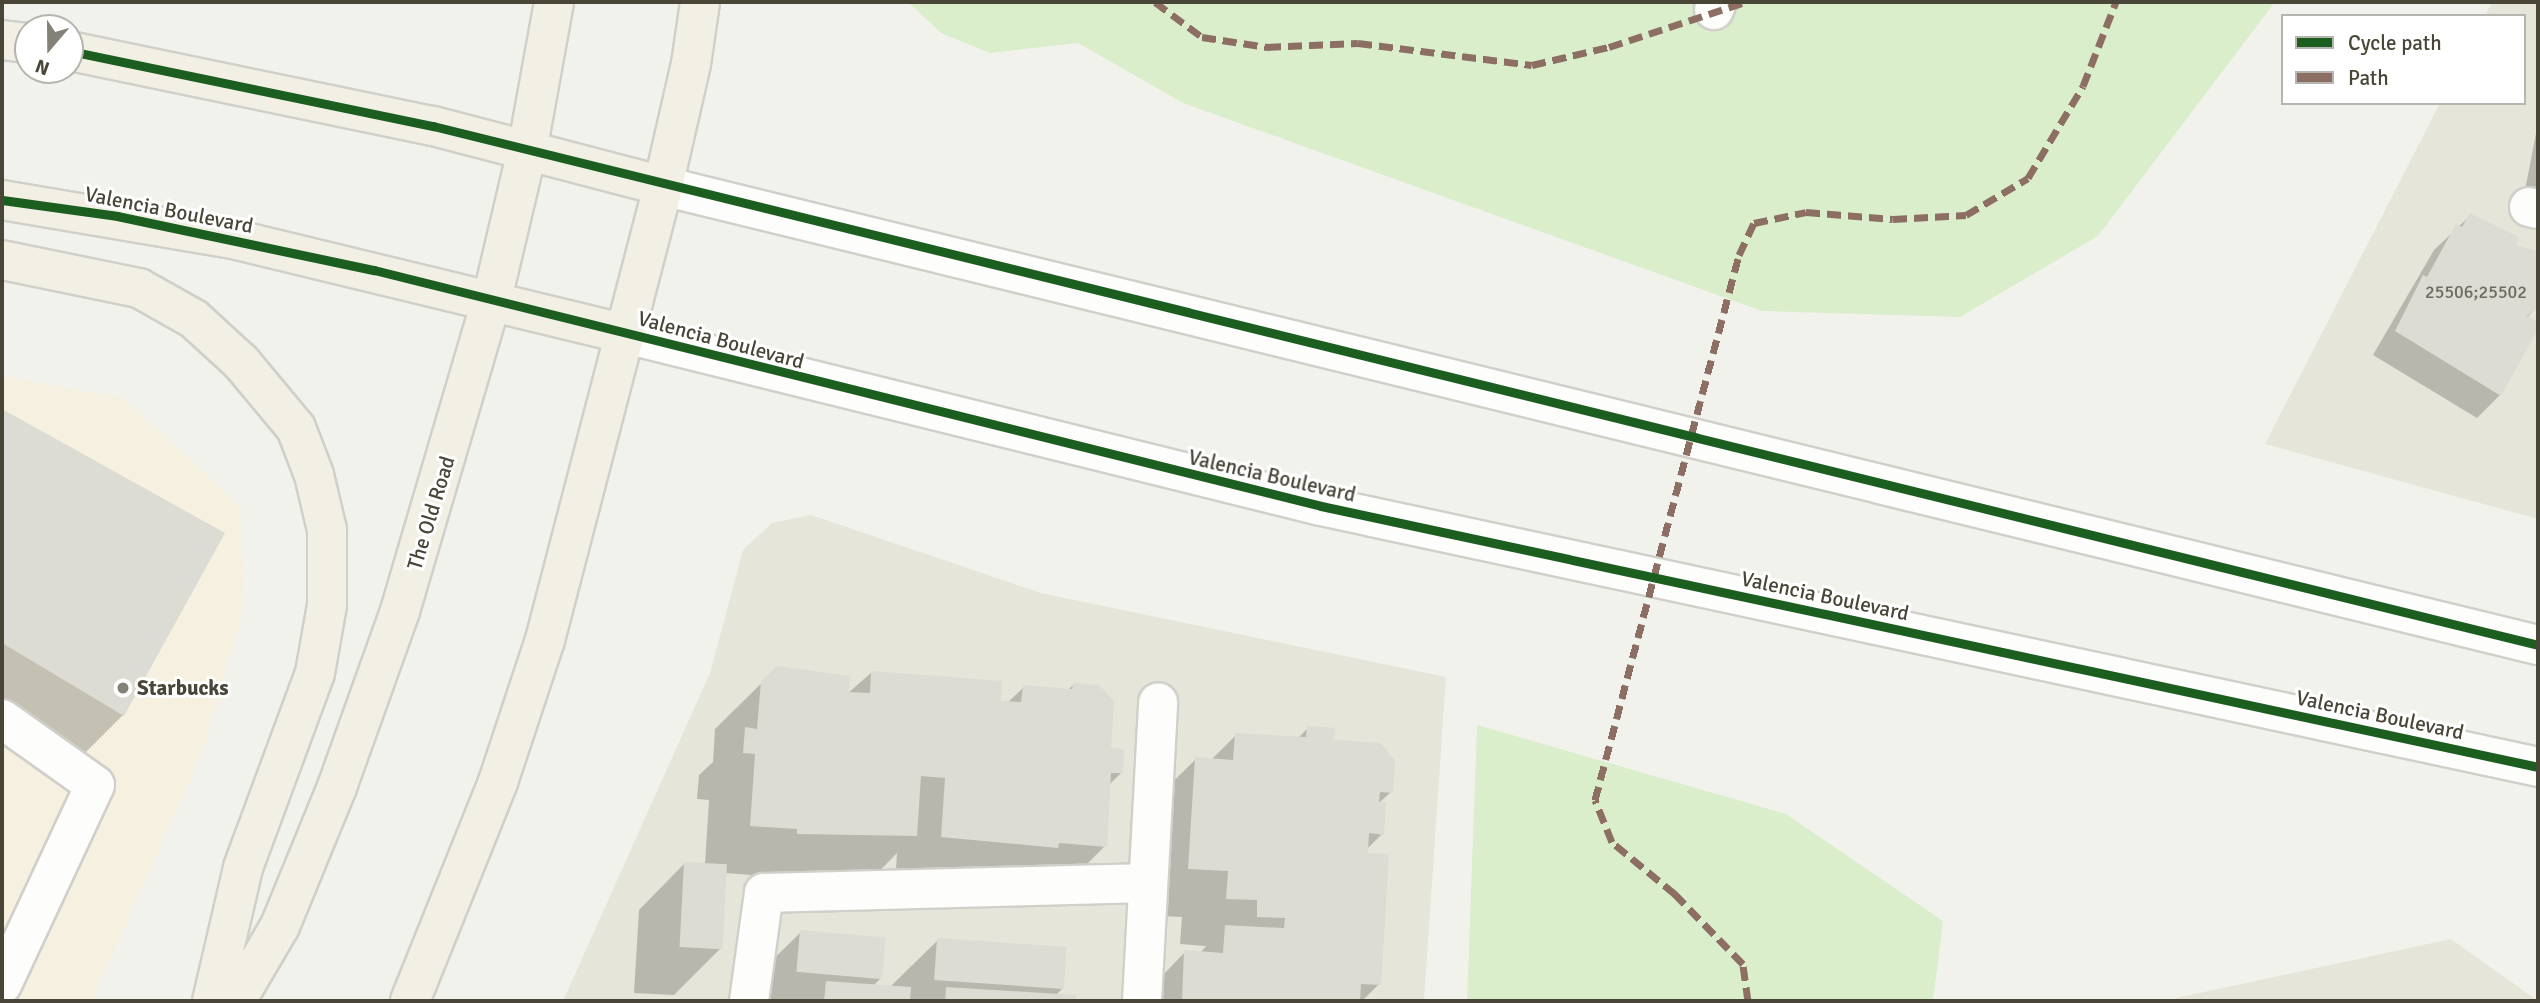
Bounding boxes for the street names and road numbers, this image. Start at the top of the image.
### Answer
street label: Valencia Boulevard [83,181,255,239]
street label: Valencia Boulevard [635,306,807,374]
street label: Valencia Boulevard [1186,444,1358,508]
street label: The Old Road [402,453,460,573]
street label: Valencia Boulevard [1739,566,1911,626]
street label: Valencia Boulevard [2294,685,2466,745]

